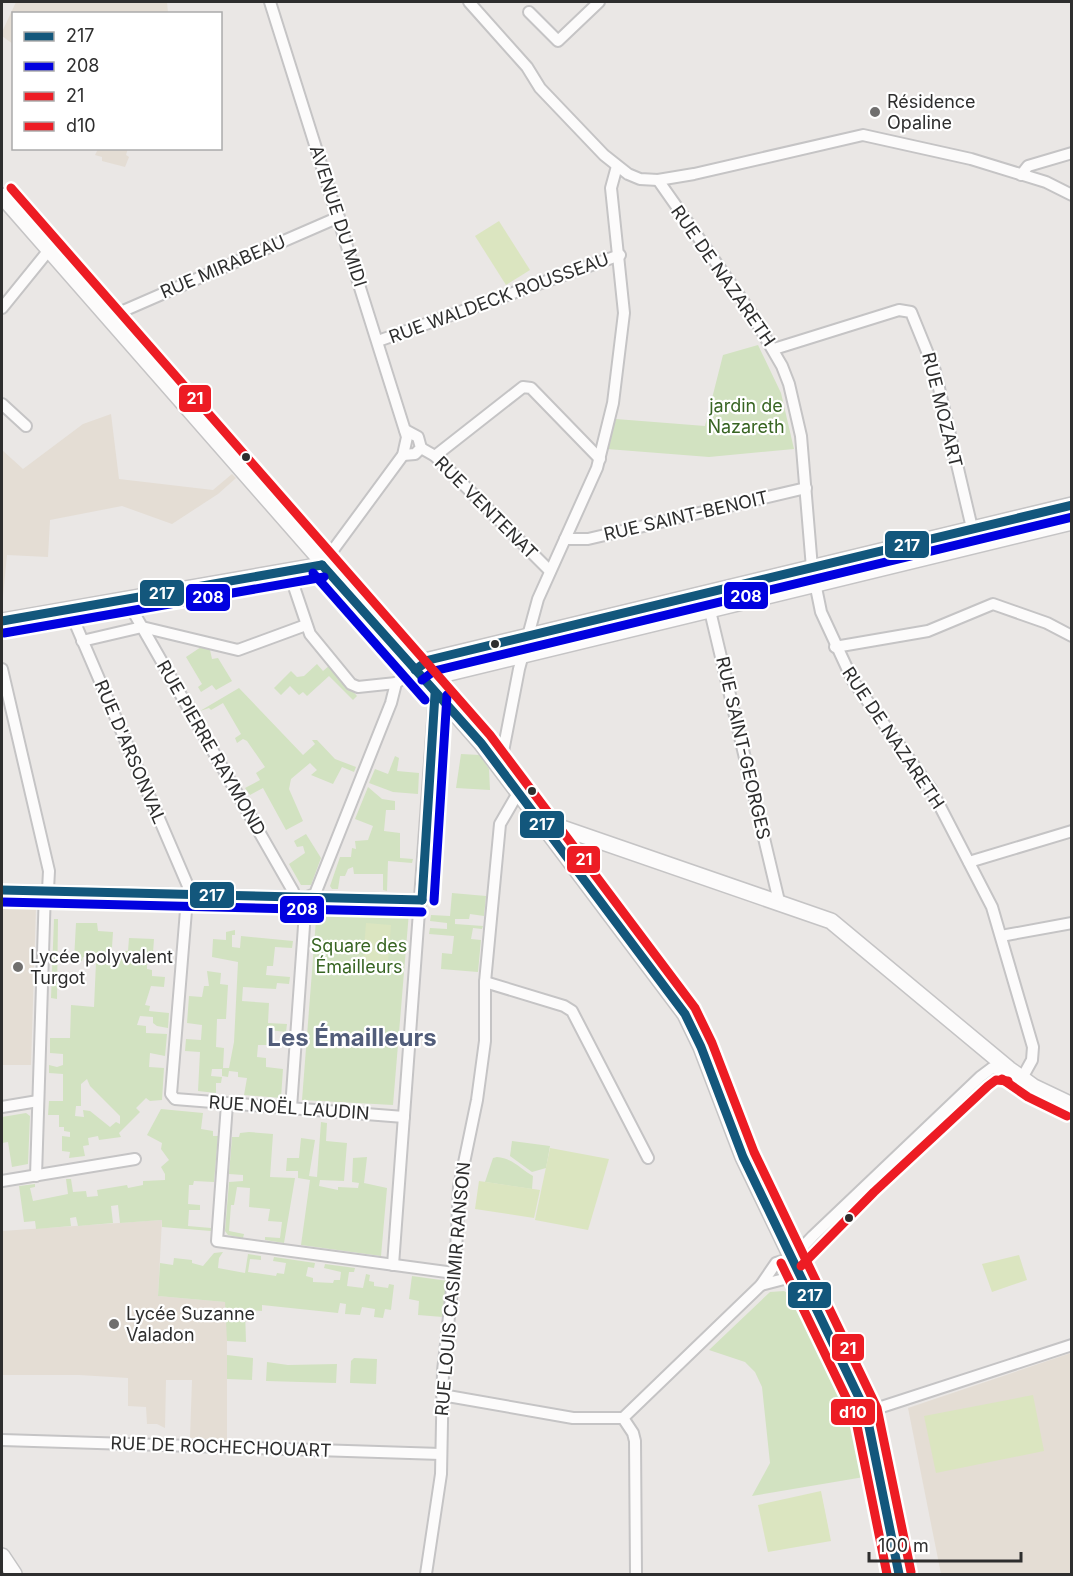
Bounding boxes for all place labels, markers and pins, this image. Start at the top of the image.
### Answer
place label: Résidence Opaline [887,91,976,133]
marker: Résidence Opaline [868,105,882,119]
unlabelled marker [240,451,252,463]
unlabelled marker [489,638,501,650]
unlabelled marker [526,785,538,797]
place label: Lycée polyvalent Turgot [30,946,173,988]
marker: Lycée polyvalent Turgot [11,960,25,974]
unlabelled marker [843,1212,855,1224]
place label: Lycée Suzanne Valadon [126,1303,255,1345]
marker: Lycée Suzanne Valadon [107,1317,121,1331]

